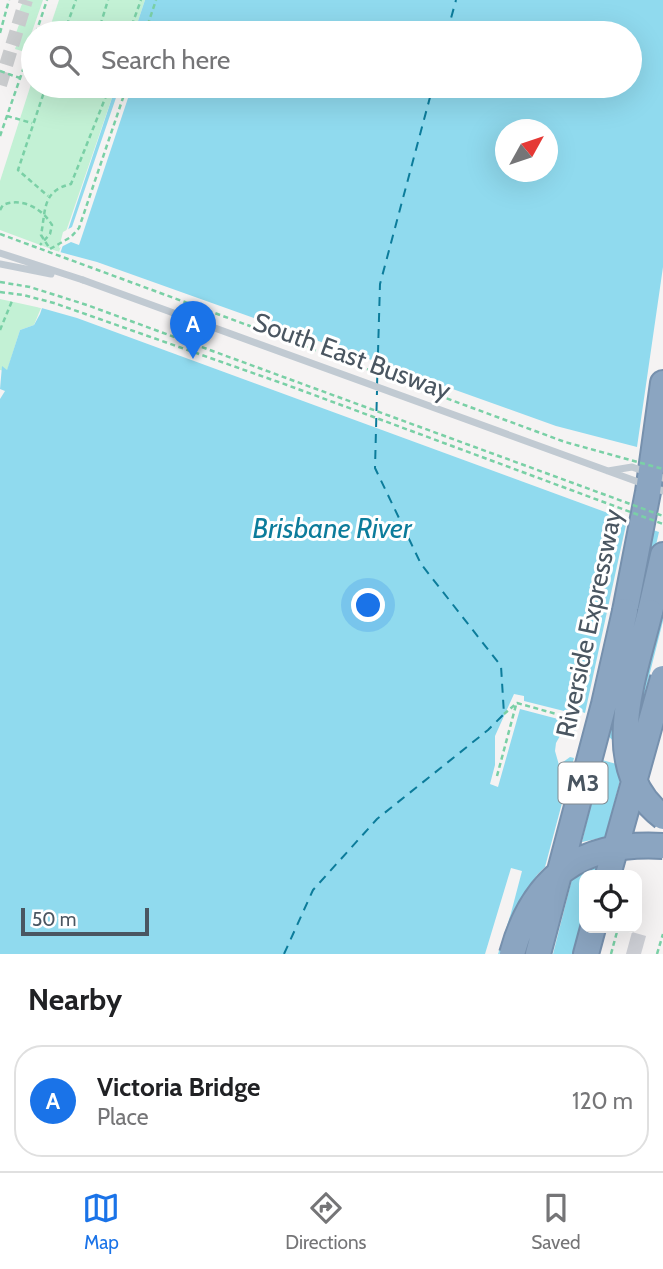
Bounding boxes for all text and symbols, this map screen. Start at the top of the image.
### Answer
search box [21,21,642,98]
icon: search [45,41,83,79]
text: Search here [101,44,230,76]
north arrow [495,119,558,182]
pin: A [170,301,216,359]
street label: South East Busway [249,305,455,407]
street label: Riverside Expressway [549,506,629,740]
water label: Brisbane River [253,511,413,545]
your location [351,588,385,622]
road number: M3 [558,762,608,804]
map controls [579,870,642,933]
button: locate [579,870,642,933]
scale bar [21,905,149,937]
text: 50 m [32,908,76,931]
text: Nearby [28,981,122,1018]
text: Victoria Bridge [97,1071,261,1103]
text: A [46,1087,60,1115]
text: 120 m [572,1087,633,1115]
text: Place [97,1103,149,1131]
tab: Map [82,1189,120,1254]
tab: Directions [285,1189,366,1254]
tab: Saved [531,1189,581,1254]

